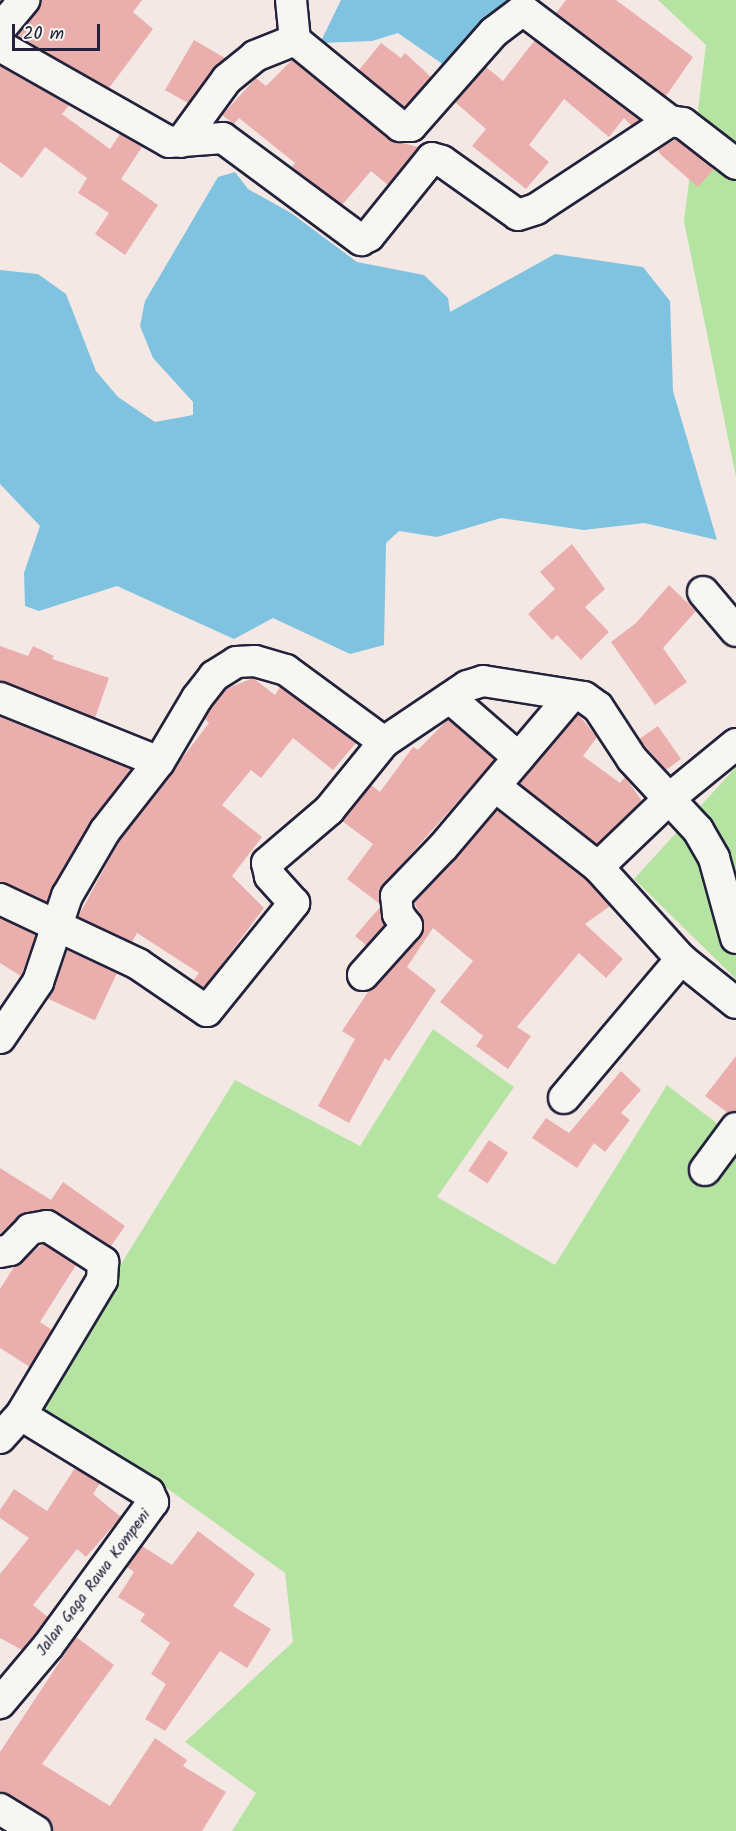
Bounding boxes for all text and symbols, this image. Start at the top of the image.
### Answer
scale bar [15,12,104,50]
text: 20 m [23,20,64,49]
street label: Jalan Gaga Rawa Kompeni [33,1506,155,1660]

